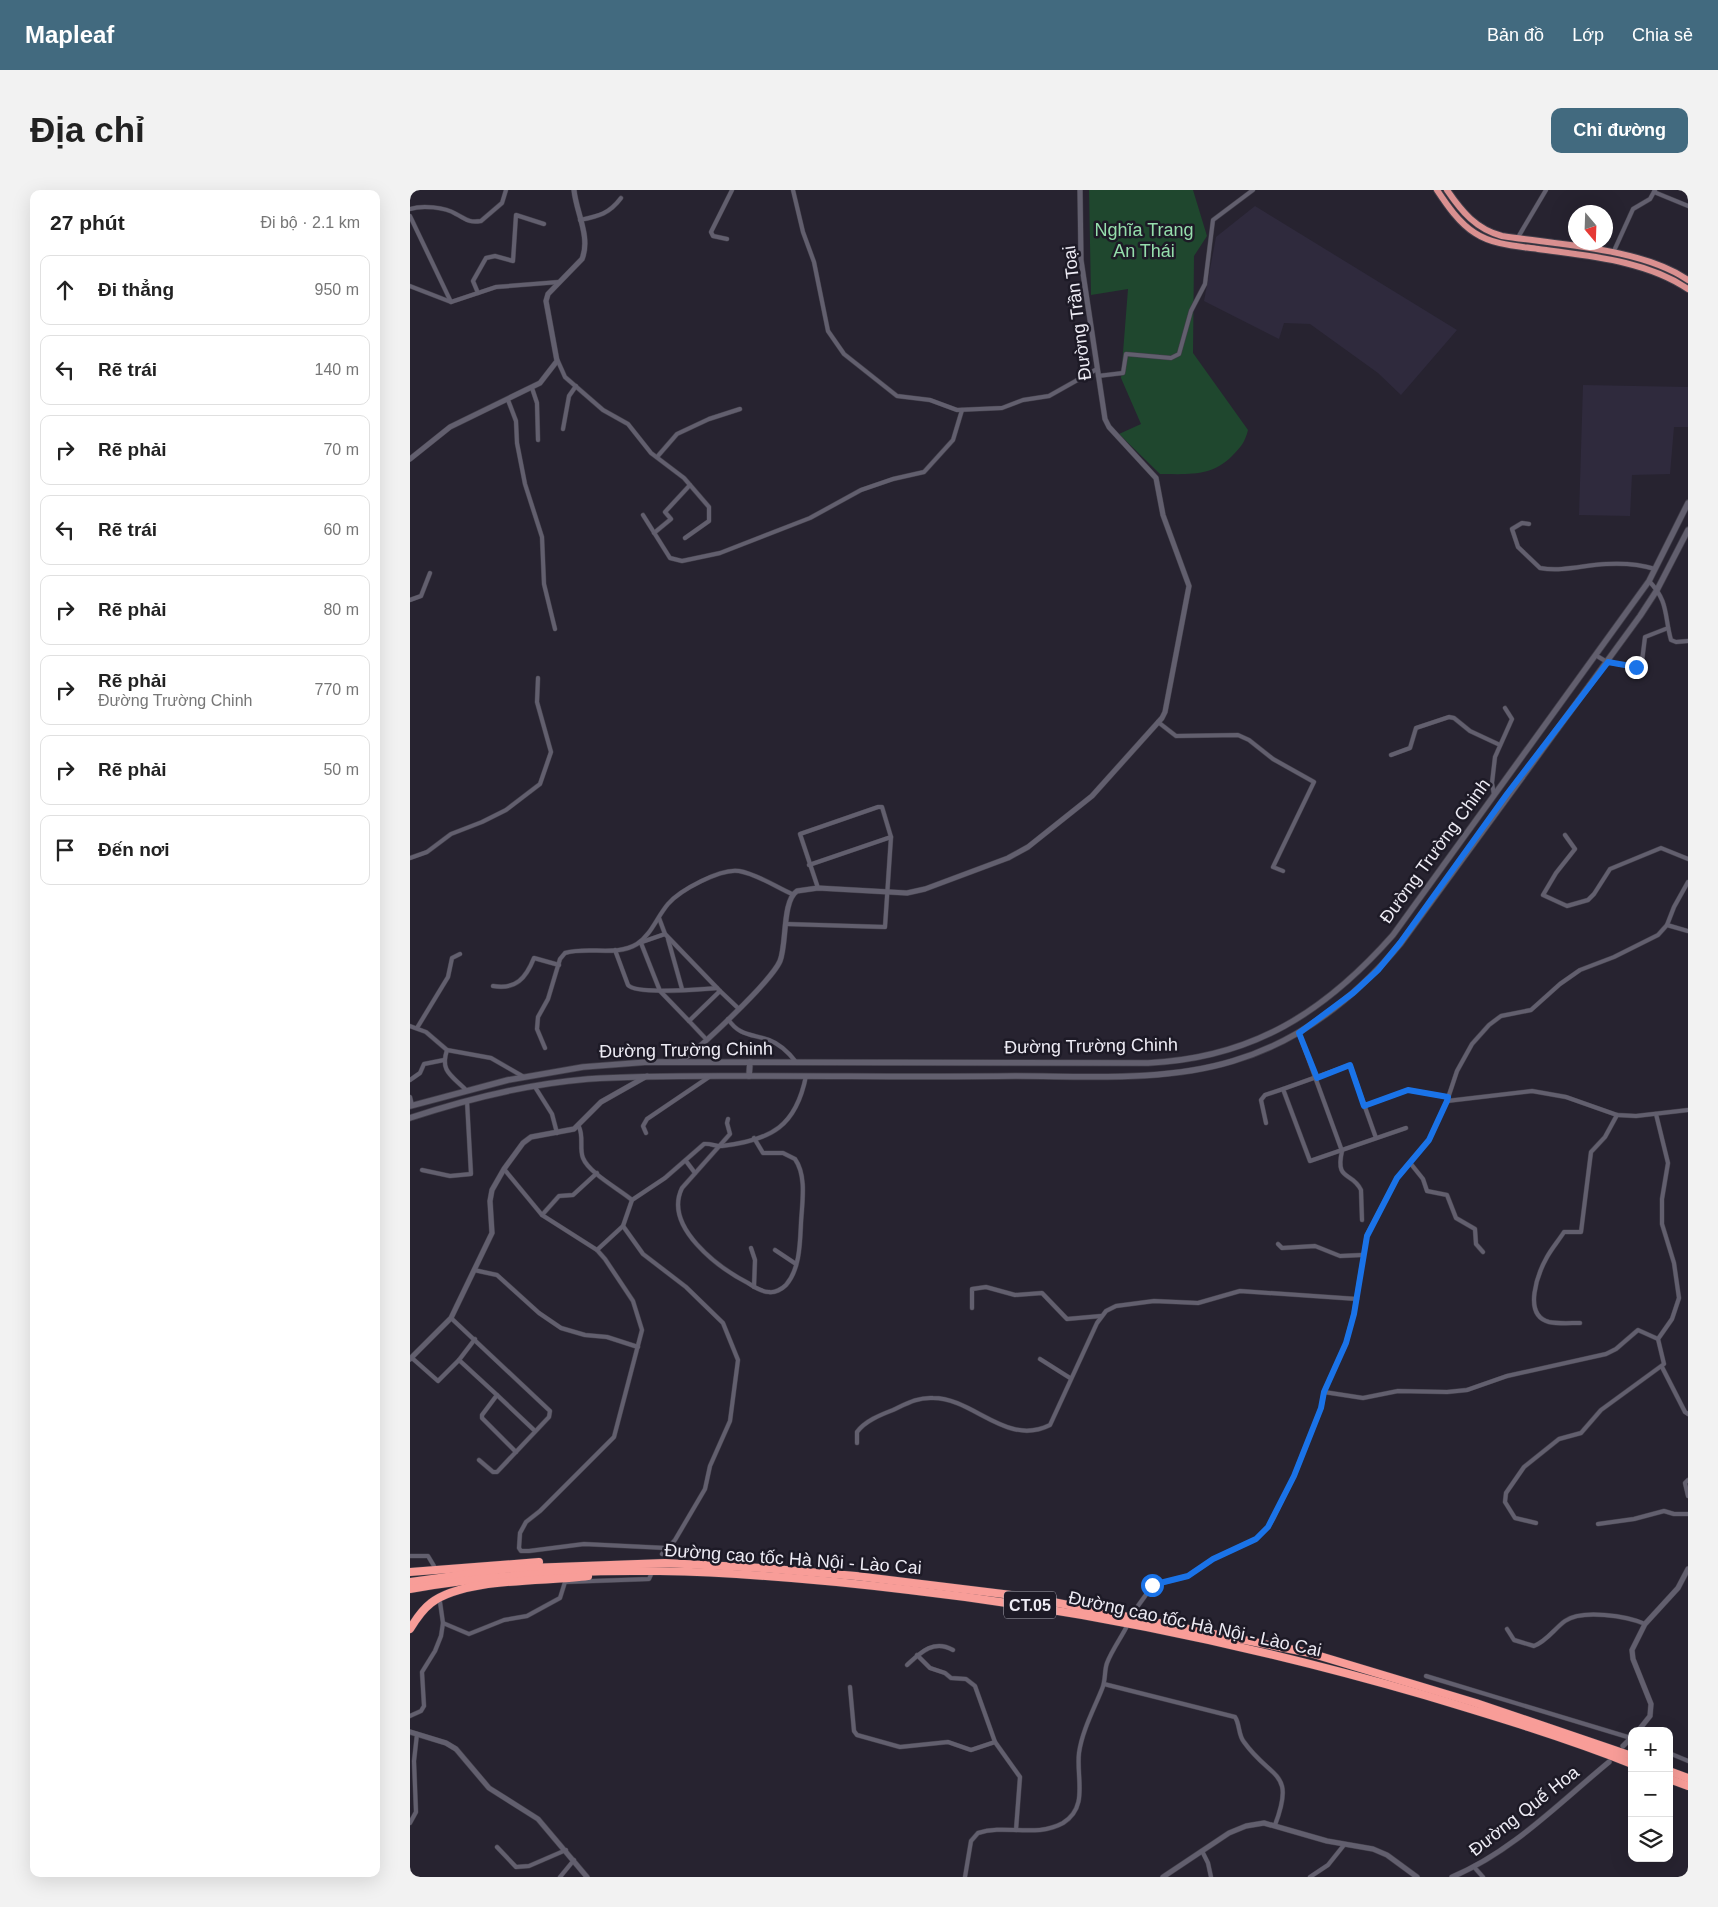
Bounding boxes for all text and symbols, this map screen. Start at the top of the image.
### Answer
text: Mapleaf [25,21,114,48]
text: Bản đồ [1487,25,1544,45]
text: Lớp [1572,25,1604,45]
text: Chia sẻ [1632,25,1693,45]
button: Chỉ đường [1551,108,1688,153]
text: Địa chỉ [30,110,145,149]
north arrow [1568,205,1613,250]
text: 27 phút [50,211,125,234]
text: Đi bộ · 2.1 km [260,214,360,231]
park label: Nghĩa Trang An Thái [1094,220,1194,261]
street label: Đường Trần Toại [1059,244,1095,382]
icon: ahead [51,276,79,304]
text: Đi thẳng [98,279,174,300]
text: 950 m [315,281,359,298]
icon: left [51,356,79,384]
text: Rẽ trái [98,359,157,380]
text: 140 m [315,361,359,378]
icon: right [51,436,79,464]
text: Rẽ phải [98,439,167,460]
text: 70 m [323,441,359,458]
icon: left [51,516,79,544]
text: Rẽ trái [98,519,157,540]
text: 60 m [323,521,359,538]
icon: right [51,596,79,624]
text: Rẽ phải [98,599,167,620]
text: 80 m [323,601,359,618]
route end [1625,656,1648,679]
text: Rẽ phải [98,670,167,691]
icon: right [51,676,79,704]
text: 770 m [315,681,359,698]
text: Đường Trường Chinh [98,692,252,709]
icon: right [51,756,79,784]
text: Rẽ phải [98,759,167,780]
text: 50 m [323,761,359,778]
street label: Đường Trường Chinh [1376,775,1494,927]
icon: arrive [51,836,79,864]
text: Đến nơi [98,839,170,860]
street label: Đường Trường Chinh [1004,1034,1178,1058]
street label: Đường Trường Chinh [599,1038,773,1062]
street label: Đường cao tốc Hà Nội - Lào Cai [664,1540,922,1578]
route start [1141,1574,1164,1597]
street label: Đường cao tốc Hà Nội - Lào Cai [1067,1587,1323,1661]
road number: CT.05 [1004,1592,1056,1618]
map controls [1628,1727,1673,1862]
button: + [1628,1727,1673,1772]
street label: Đường Quế Hoa [1465,1761,1584,1860]
button: − [1628,1772,1673,1817]
button: layers [1628,1817,1673,1862]

